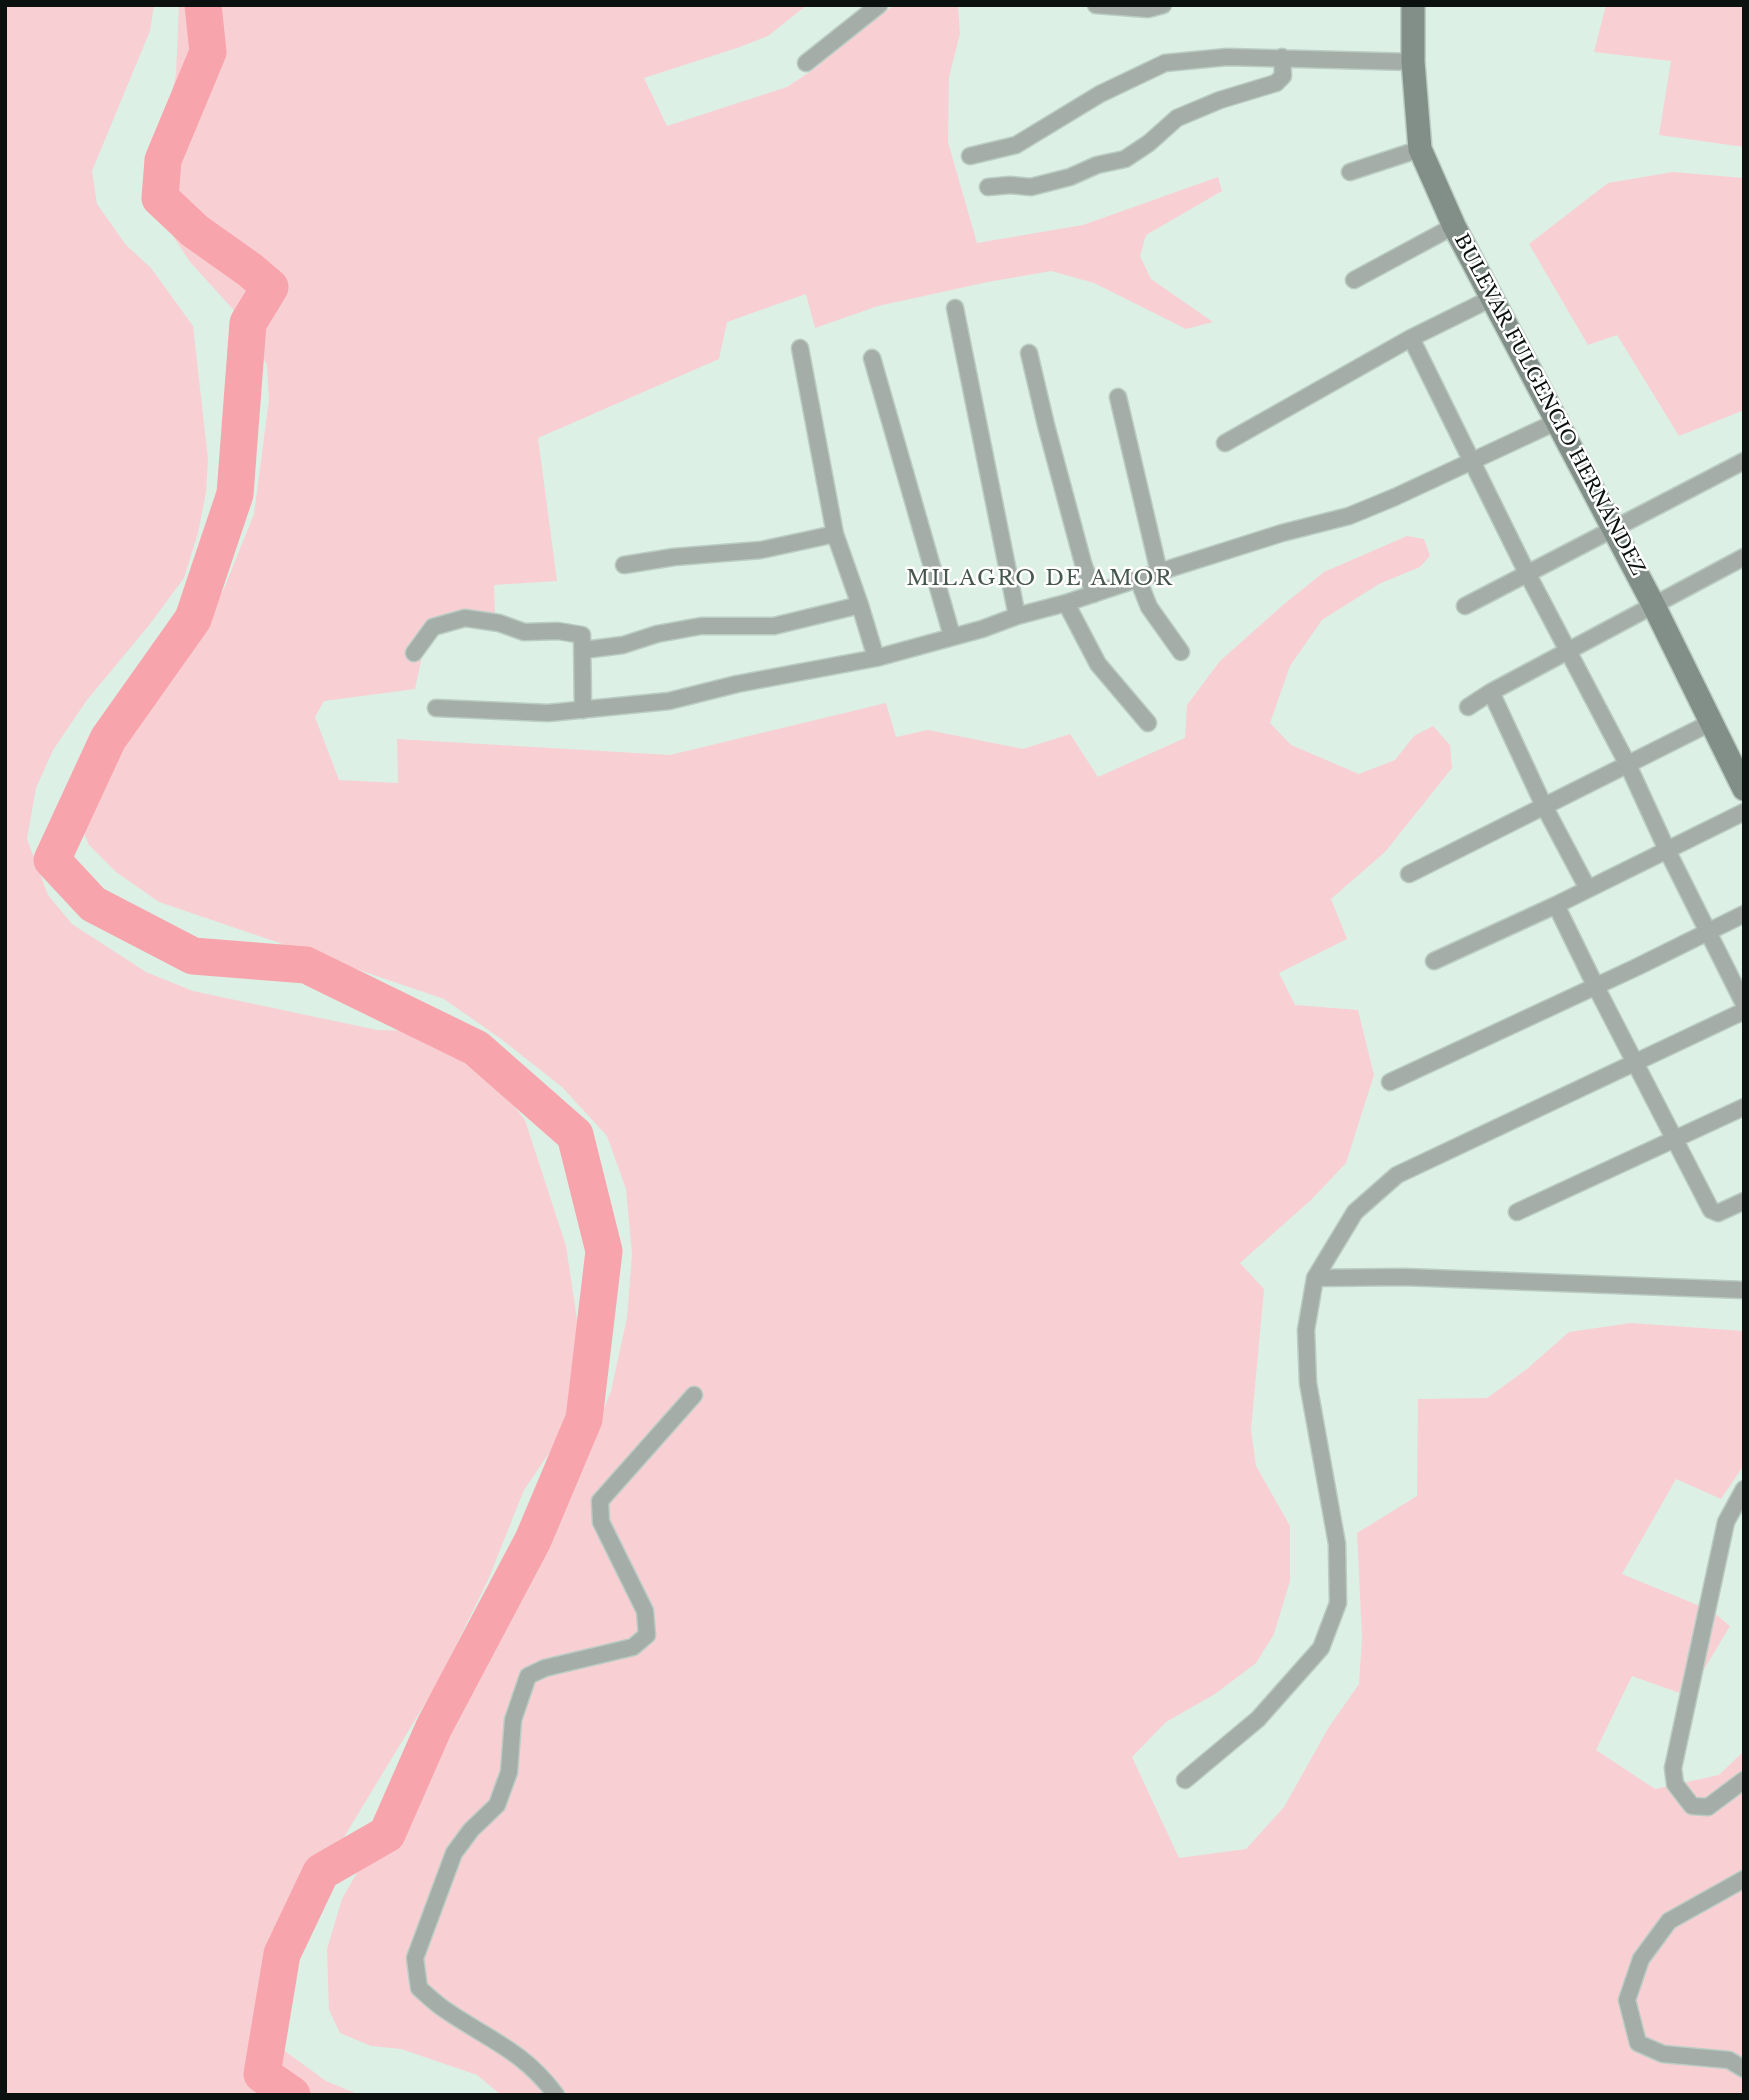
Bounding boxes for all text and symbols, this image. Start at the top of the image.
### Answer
street label: BULEVAR FULGENCIO HERNÁNDEZ [1449,230,1649,580]
district label: MILAGRO DE AMOR [908,566,1172,592]

